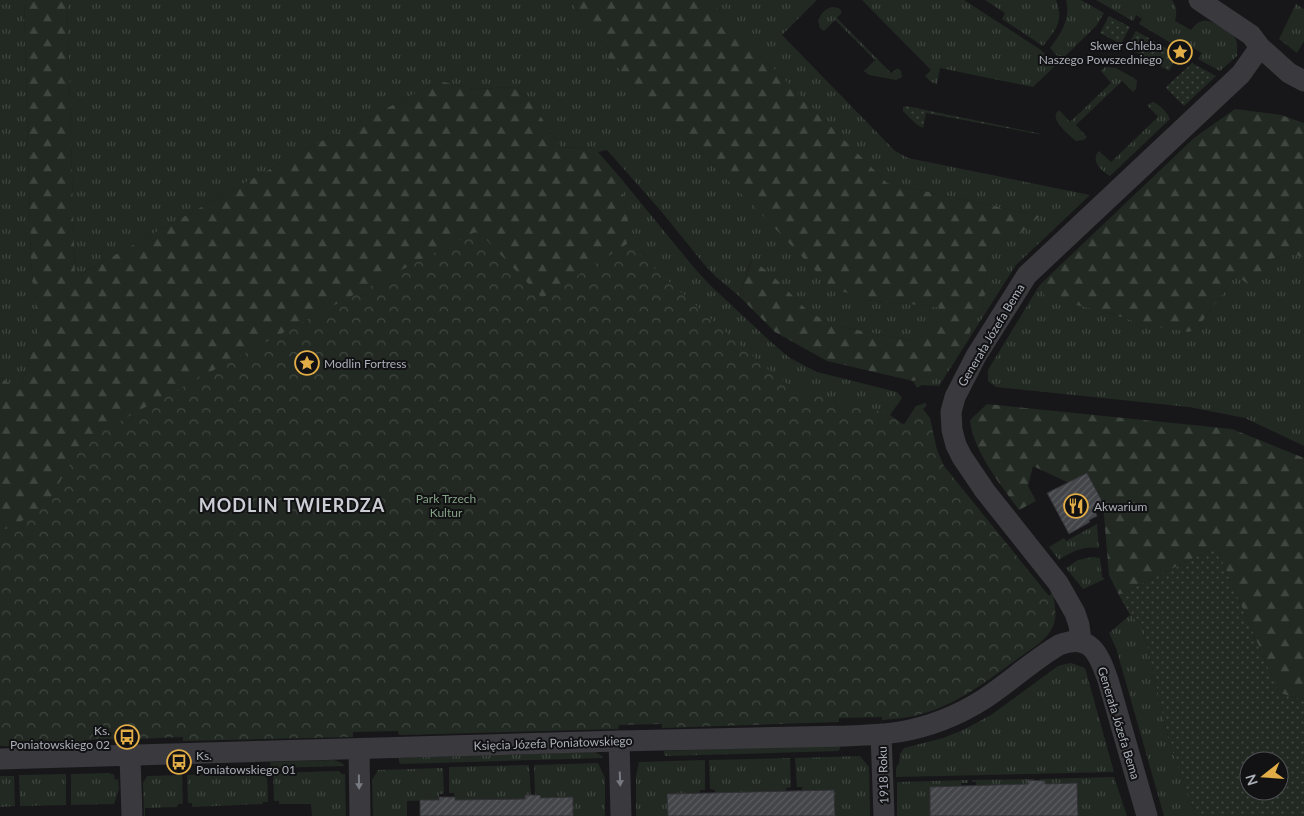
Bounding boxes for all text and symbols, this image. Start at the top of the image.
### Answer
place label: Skwer Chleba Naszego Powszedniego [1039,38,1162,67]
place icon: Skwer Chleba Naszego Powszedniego [1167,39,1193,65]
street label: Generała Józefa Bema [954,281,1028,389]
place icon: Modlin Fortress [294,350,320,376]
place label: Modlin Fortress [324,356,407,371]
park label: Park Trzech Kultur [416,491,476,520]
restaurant icon: Akwarium [1063,493,1089,519]
district label: MODLIN TWIERDZA [199,494,385,516]
place label: Akwarium [1094,499,1147,514]
street label: Generała Józefa Bema [1095,665,1143,781]
place label: Ks. Poniatowskiego 02 [10,723,110,752]
bus stop icon: Ks. Poniatowskiego 02 [114,724,140,750]
street label: Księcia Józefa Poniatowskiego [473,733,633,753]
street label: 1918 Roku [874,746,892,804]
place label: Ks. Poniatowskiego 01 [196,748,296,777]
bus stop icon: Ks. Poniatowskiego 01 [166,749,192,775]
north arrow [1239,751,1289,801]
one-way arrow [616,771,624,787]
text: N [1241,772,1261,788]
one-way arrow [355,775,363,791]

